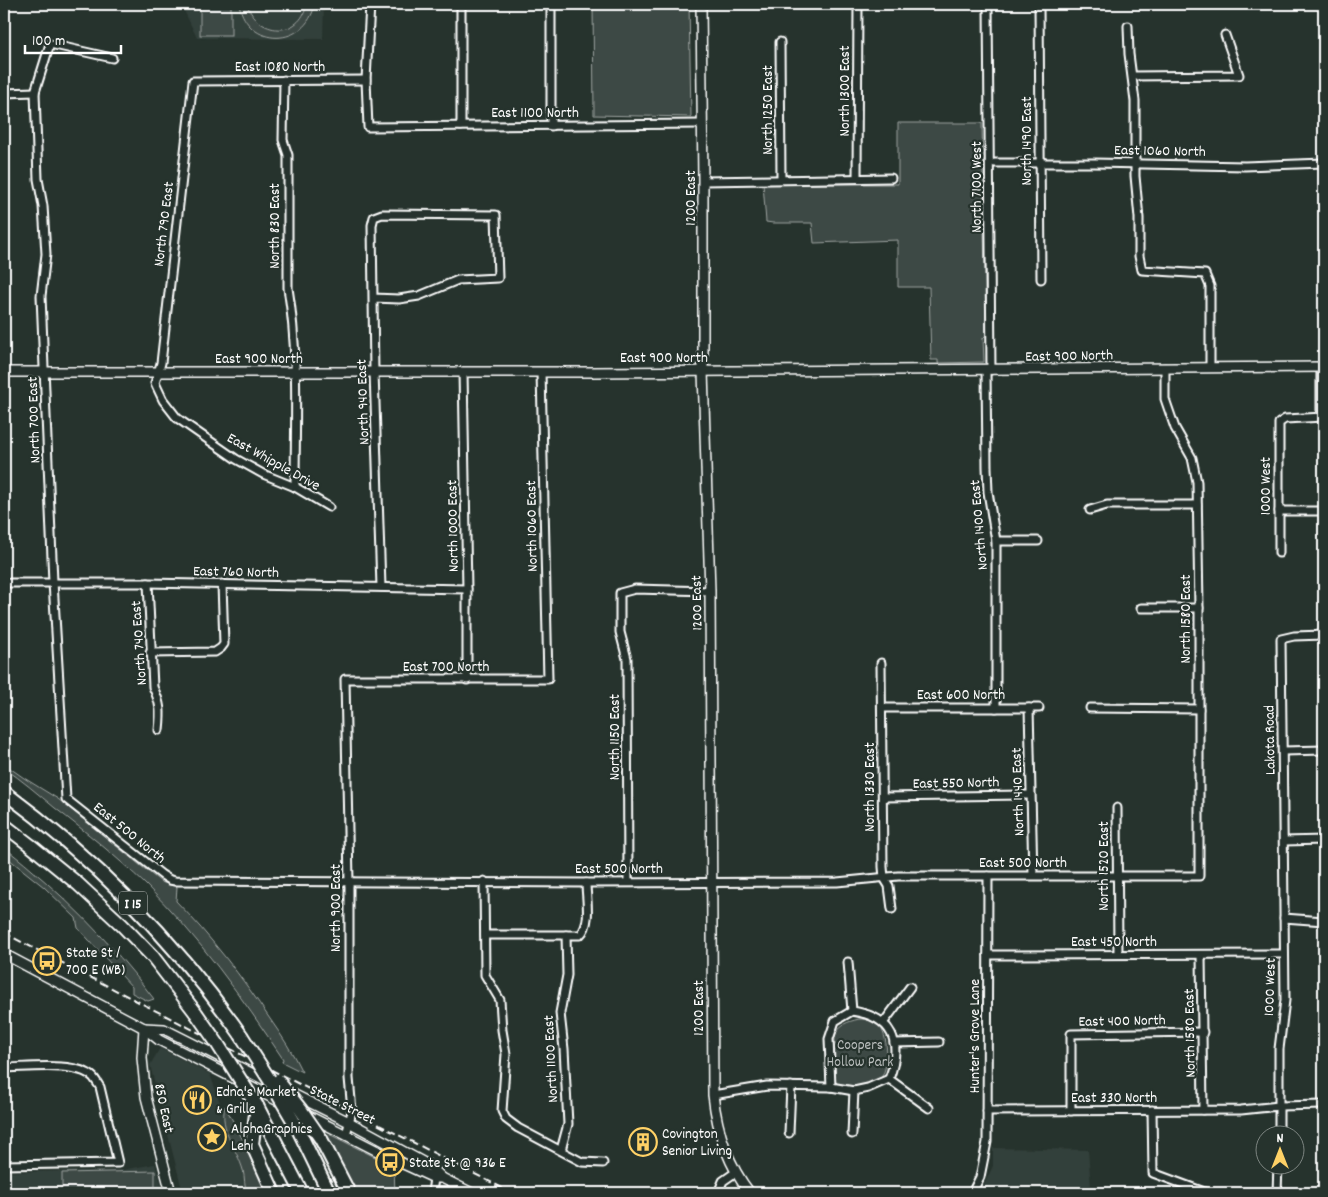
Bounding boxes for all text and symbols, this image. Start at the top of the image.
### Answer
scale bar [25,22,121,54]
text: 100 m [32,31,65,53]
street label: North 1300 East [835,45,857,136]
street label: East 1080 North [235,57,325,79]
street label: North 1250 East [758,65,780,155]
street label: North 1490 East [1017,96,1039,186]
street label: East 1100 North [491,103,579,125]
street label: East 1060 North [1114,140,1206,164]
street label: North 7100 West [967,141,989,233]
street label: 1200 East [681,170,703,226]
street label: North 790 East [149,180,181,268]
street label: North 830 East [265,183,287,269]
street label: East 900 North [1025,345,1113,369]
street label: East 900 North [620,348,708,370]
street label: East 900 North [215,349,303,371]
street label: North 940 East [351,358,376,445]
street label: North 700 East [22,376,48,464]
street label: East Whipple Drive [222,428,324,498]
street label: 1000 West [1256,456,1278,515]
street label: North 1400 East [965,478,995,571]
street label: North 1000 East [442,479,466,572]
street label: North 1060 East [521,480,545,572]
street label: East 760 North [193,561,279,585]
street label: North 1580 East [1176,574,1198,664]
street label: 1200 East [687,575,709,631]
street label: North 740 East [126,599,154,686]
street label: East 700 North [403,657,489,679]
street label: East 600 North [917,685,1005,707]
street label: North 1150 East [605,693,627,780]
street label: Lakota Road [1259,705,1283,775]
street label: North 1330 East [860,742,882,832]
street label: North 1440 East [1006,747,1032,837]
street label: East 550 North [913,772,1000,796]
street label: East 500 North [88,797,170,870]
street label: North 1520 East [1094,821,1116,911]
street label: East 500 North [979,853,1067,875]
street label: East 500 North [575,859,663,881]
street label: North 900 East [326,864,348,952]
road number: I 15 [119,891,147,914]
street label: East 450 North [1071,932,1157,954]
place label: State St / 700 E (WB) [66,943,125,982]
bus stop icon: State St / 700 E (WB) [32,946,62,976]
street label: 1000 West [1259,957,1283,1017]
street label: Hunter's Grove Lane [965,978,987,1093]
street label: 1200 East [689,980,711,1036]
street label: North 1580 East [1179,988,1203,1078]
street label: East 400 North [1078,1010,1166,1034]
street label: North 1100 East [539,1014,565,1103]
park label: Coopers Hollow Park [827,1035,893,1074]
street label: State Street [305,1080,379,1132]
street label: 850 East [147,1082,179,1136]
place label: Edna's Market & Grille [216,1082,297,1121]
restaurant icon: Edna's Market & Grille [182,1085,212,1115]
street label: East 330 North [1071,1088,1157,1110]
place label: AlphaGraphics Lehi [231,1119,313,1158]
place icon: AlphaGraphics Lehi [197,1122,227,1152]
place label: Covington Senior Living [662,1124,732,1163]
north arrow [1256,1124,1306,1174]
building icon: Covington Senior Living [628,1127,658,1157]
text: N [1277,1129,1284,1149]
bus stop icon: State St @ 936 E [375,1147,405,1177]
place label: State St @ 936 E [409,1153,506,1175]

